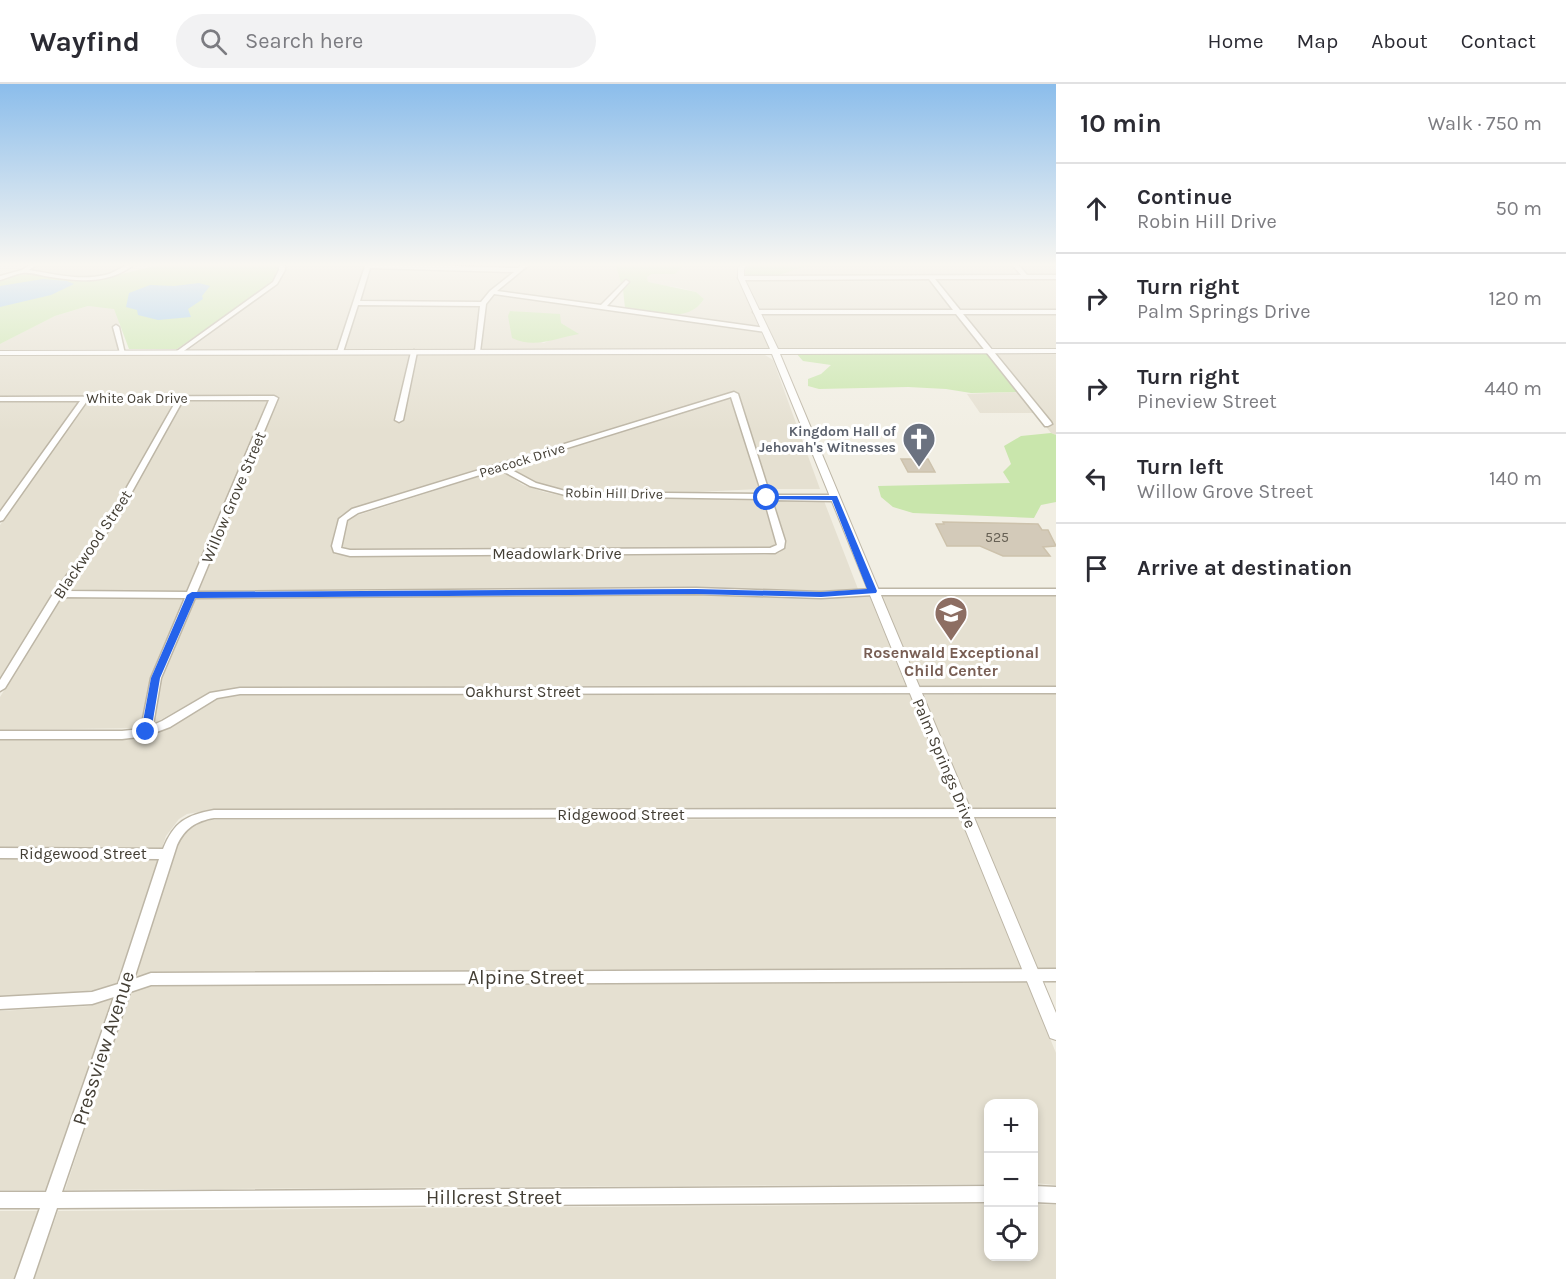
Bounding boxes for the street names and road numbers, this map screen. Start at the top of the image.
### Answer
street label: White Oak Drive [86,390,188,407]
street label: Willow Grove Street [197,429,270,566]
street label: Peacock Drive [477,439,567,482]
street label: Robin Hill Drive [565,484,663,503]
street label: Blackwood Street [49,486,136,602]
street label: Meadowlark Drive [492,544,622,563]
street label: Oakhurst Street [465,682,581,701]
street label: Palm Springs Drive [909,696,980,831]
street label: Ridgewood Street [557,805,685,824]
street label: Ridgewood Street [19,844,147,863]
street label: Alpine Street [468,966,585,989]
street label: Pressview Avenue [68,968,139,1128]
street label: Hillcrest Street [426,1186,562,1209]

